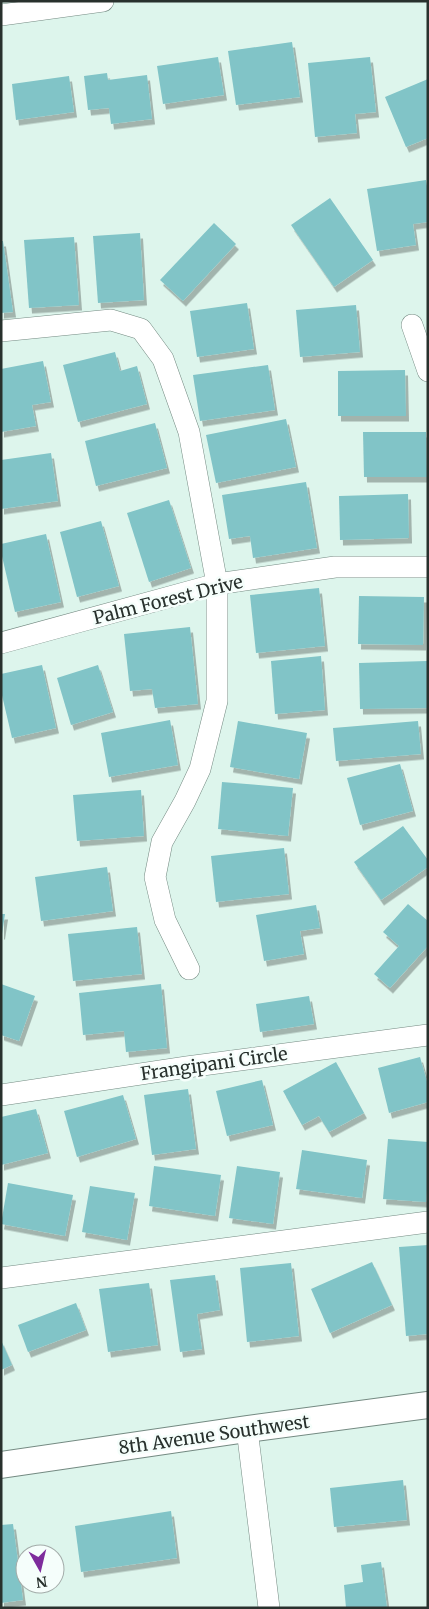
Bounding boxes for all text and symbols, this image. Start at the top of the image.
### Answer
street label: Palm Forest Drive [91,570,245,629]
street label: Frangipani Circle [139,1042,289,1085]
street label: 8th Avenue Southwest [117,1410,311,1459]
north arrow [15,1544,65,1594]
text: N [35,1572,49,1592]

